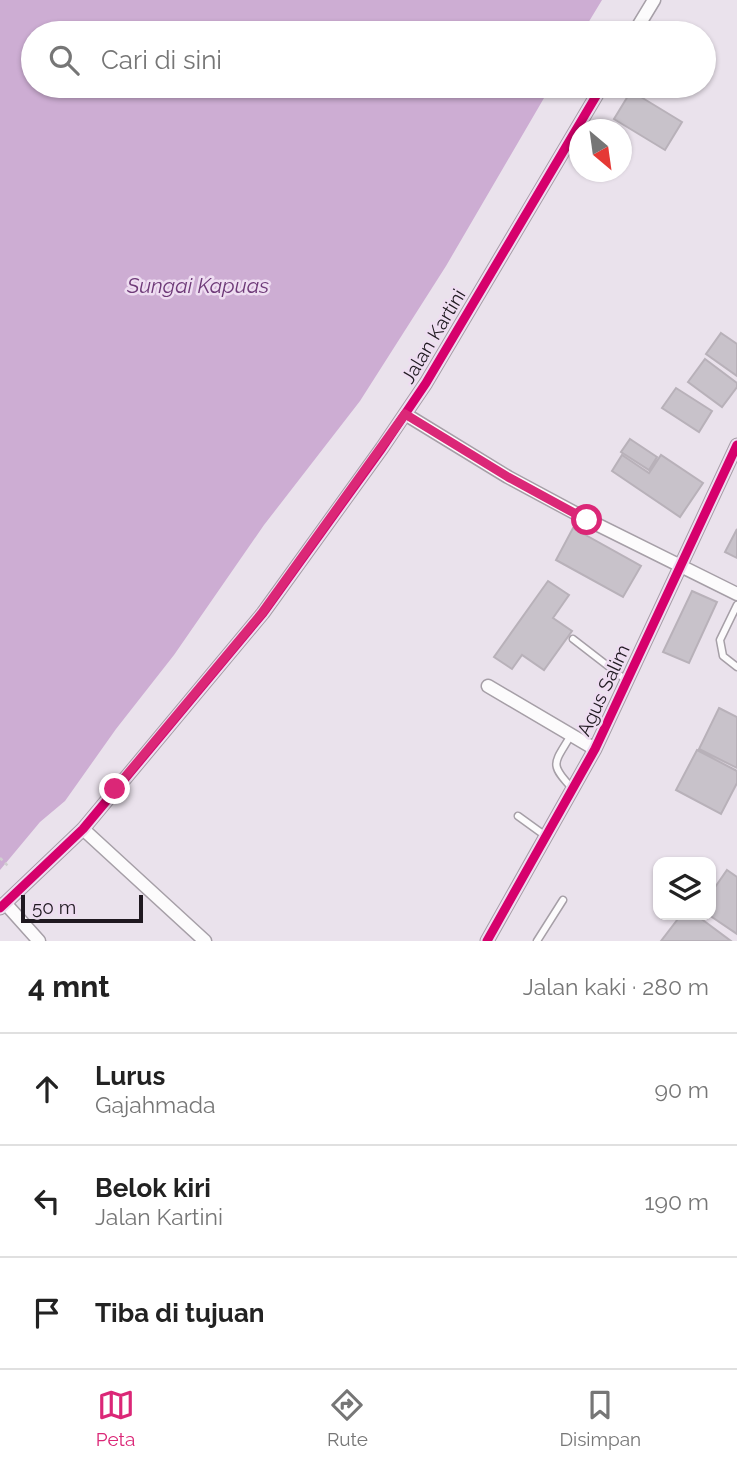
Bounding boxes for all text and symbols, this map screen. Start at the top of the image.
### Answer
search box [21,21,716,98]
icon: search [45,41,83,79]
text: Cari di sini [101,45,222,75]
north arrow [569,119,632,182]
water label: Sungai Kapuas [126,273,269,298]
street label: Jalan Kartini [396,285,470,387]
route start [571,504,602,535]
street label: Agus Salim [572,641,634,739]
route end [99,773,130,804]
map controls [653,857,716,920]
button: layers [653,857,716,920]
scale bar [21,892,144,924]
text: 50 m [32,896,76,918]
text: 4 mnt [28,969,110,1004]
text: Jalan kaki · 280 m [523,973,709,1000]
text: Lurus [95,1061,165,1091]
icon: ahead [28,1070,66,1108]
text: 90 m [654,1076,709,1103]
text: Gajahmada [95,1091,216,1118]
text: Belok kiri [95,1173,211,1203]
icon: left [28,1182,66,1220]
text: 190 m [645,1188,709,1215]
text: Jalan Kartini [95,1203,223,1230]
icon: arrive [28,1294,66,1332]
text: Tiba di tujuan [95,1298,265,1328]
tab: Peta [96,1386,135,1450]
tab: Rute [327,1386,368,1450]
tab: Disimpan [559,1386,641,1450]

